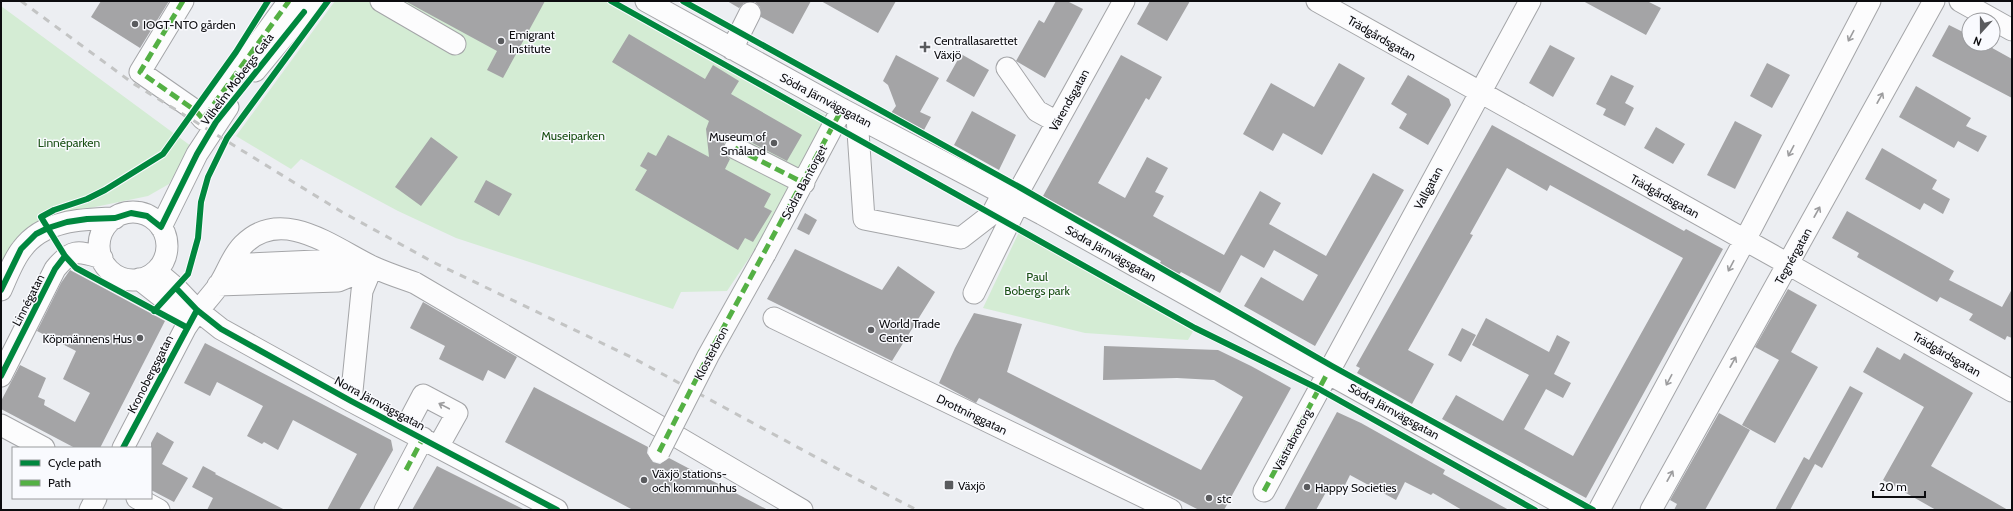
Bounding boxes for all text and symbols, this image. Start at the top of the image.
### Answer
street label: Trädgårdsgatan [1345,12,1419,64]
north arrow [1961,12,2001,52]
place label: IOGT-NTO gården [143,17,236,32]
marker: IOGT-NTO gården [130,19,140,29]
place label: Emigrant Institute [509,27,555,56]
one-way arrow [1847,29,1855,41]
street label: Vilhelm Mobergs Gata [197,30,277,128]
place label: Centrallasarettet Växjö [934,33,1018,62]
text: N [1971,33,1984,49]
marker: Emigrant Institute [496,36,506,46]
marker: Centrallasarettet Växjö [919,41,931,53]
street label: Värendsgatan [1046,66,1092,134]
street label: Södra Järnvägsgatan [777,69,875,131]
one-way arrow [1877,92,1884,104]
park label: Museiparken [541,128,605,143]
place label: Museum of Småland [709,129,766,158]
park label: Linnéparken [38,135,100,150]
marker: Museum of Småland [769,138,779,148]
street label: Södra Bantorget [778,142,830,222]
one-way arrow [1787,145,1795,157]
street label: Vallgatan [1410,164,1446,212]
street label: Trädgårdsgatan [1628,171,1702,221]
one-way arrow [1814,206,1821,218]
street label: Södra Järnvägsgatan [1063,222,1160,284]
street label: Tegnérgatan [1771,225,1815,287]
one-way arrow [1727,260,1734,272]
park label: Paul Bobergs park [1004,269,1070,298]
street label: Linnégatan [9,271,48,328]
place label: World Trade Center [879,316,940,345]
street label: Klosterbron [691,323,732,382]
marker: World Trade Center [866,325,876,335]
street label: Trädgårdsgatan [1910,328,1984,380]
place label: Köpmännens Hus [43,331,132,346]
street label: Kronobergsgatan [124,332,176,416]
marker: Köpmännens Hus [135,333,145,343]
one-way arrow [1730,356,1738,368]
street label: Norra Järnvägsgatan [332,373,428,433]
one-way arrow [1665,374,1672,386]
street label: Södra Järnvägsgatan [1346,380,1443,442]
street label: Drottninggatan [934,390,1010,438]
one-way arrow [438,402,450,409]
street label: Västrabrotorg [1269,405,1315,474]
legend [12,447,152,499]
text: Cycle path [48,455,101,470]
place label: Växjö stations- och kommunhus [652,466,737,495]
one-way arrow [1667,470,1675,482]
scale bar [1873,473,1925,499]
text: Path [48,475,71,490]
marker: Växjö stations- och kommunhus [639,475,649,485]
place label: Växjö [958,478,986,493]
marker: Växjö [943,479,955,491]
text: 20 m [1879,479,1907,494]
place label: Happy Societies [1315,480,1397,495]
marker: Happy Societies [1302,482,1312,492]
place label: stc [1217,491,1232,506]
marker: stc [1204,493,1214,503]

